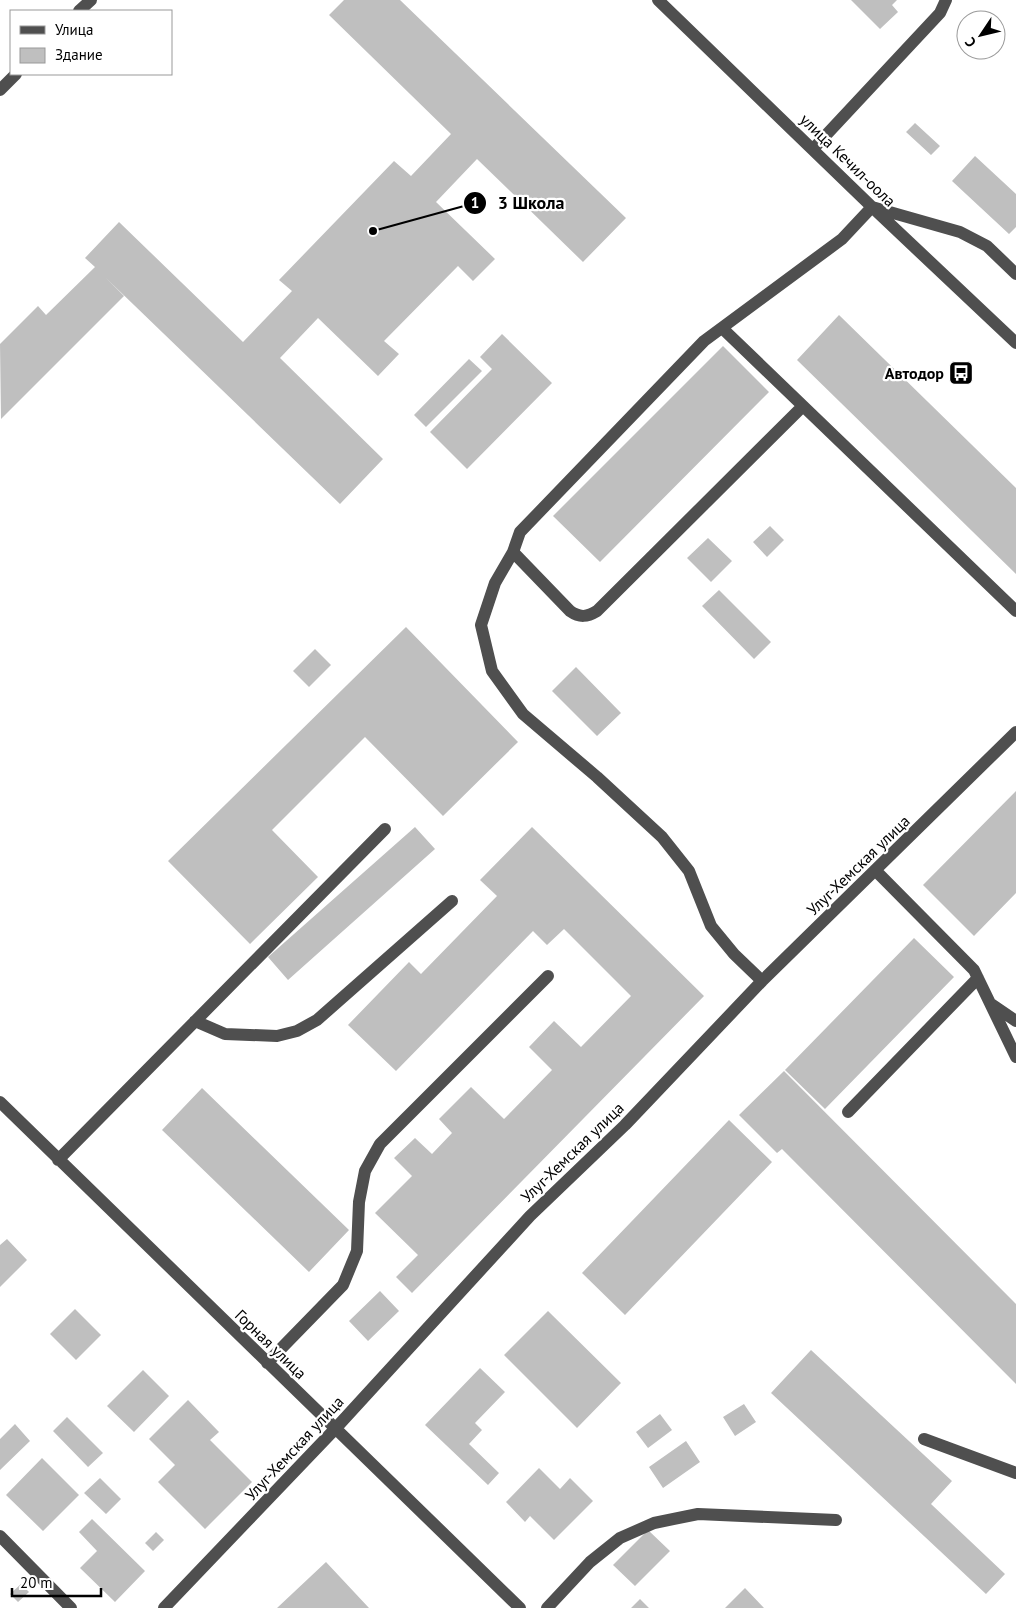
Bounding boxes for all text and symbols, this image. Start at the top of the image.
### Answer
legend [10,10,172,75]
north arrow [956,10,1006,60]
text: Улица [55,20,93,39]
text: С [961,34,980,51]
text: Здание [55,45,103,64]
street label: улица Кечил-оола [796,109,900,211]
callout: 3 Школа [463,186,574,219]
text: 3 Школа [498,191,564,214]
text: 1 [471,193,479,212]
bus stop icon: Автодор [948,360,974,386]
place label: Автодор [885,363,944,383]
street label: Улуг-Хемская улица [802,811,914,919]
street label: Улуг-Хемская улица [516,1098,628,1206]
street label: Горная улица [231,1305,311,1383]
street label: Улуг-Хемская улица [240,1392,348,1504]
scale bar [12,1566,101,1598]
text: 20 m [20,1573,53,1592]

